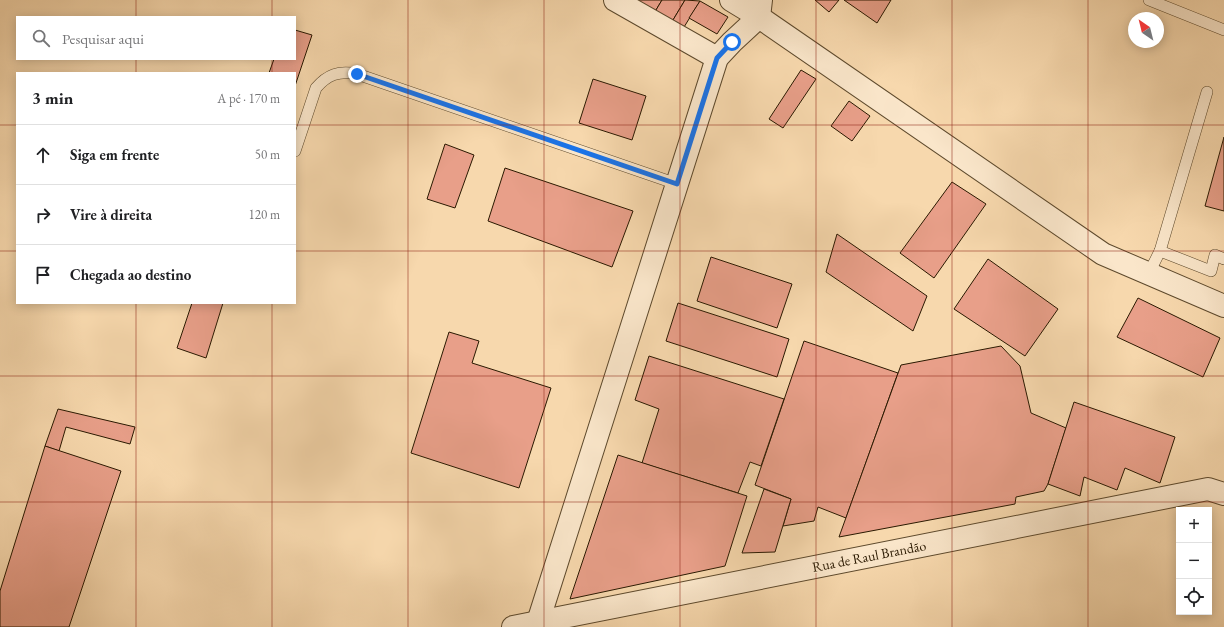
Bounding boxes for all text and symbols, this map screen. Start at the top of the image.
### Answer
north arrow [1128,12,1164,48]
search box [16,16,296,60]
icon: search [30,27,52,49]
text: Pesquisar aqui [62,29,144,48]
route start [723,33,741,51]
route end [348,65,366,83]
text: 3 min [32,87,73,109]
text: A pé · 170 m [217,90,280,107]
icon: ahead [32,144,54,166]
text: Siga em frente [70,145,159,164]
text: 50 m [255,146,280,163]
icon: right [32,204,54,226]
text: Vire à direita [70,205,152,224]
text: 120 m [249,206,280,223]
icon: arrive [32,264,54,286]
text: Chegada ao destino [70,265,191,284]
map controls [1176,507,1212,615]
button: + [1176,507,1212,543]
street label: Rua de Raul Brandão [811,536,928,576]
button: − [1176,543,1212,579]
button: locate [1176,579,1212,615]

